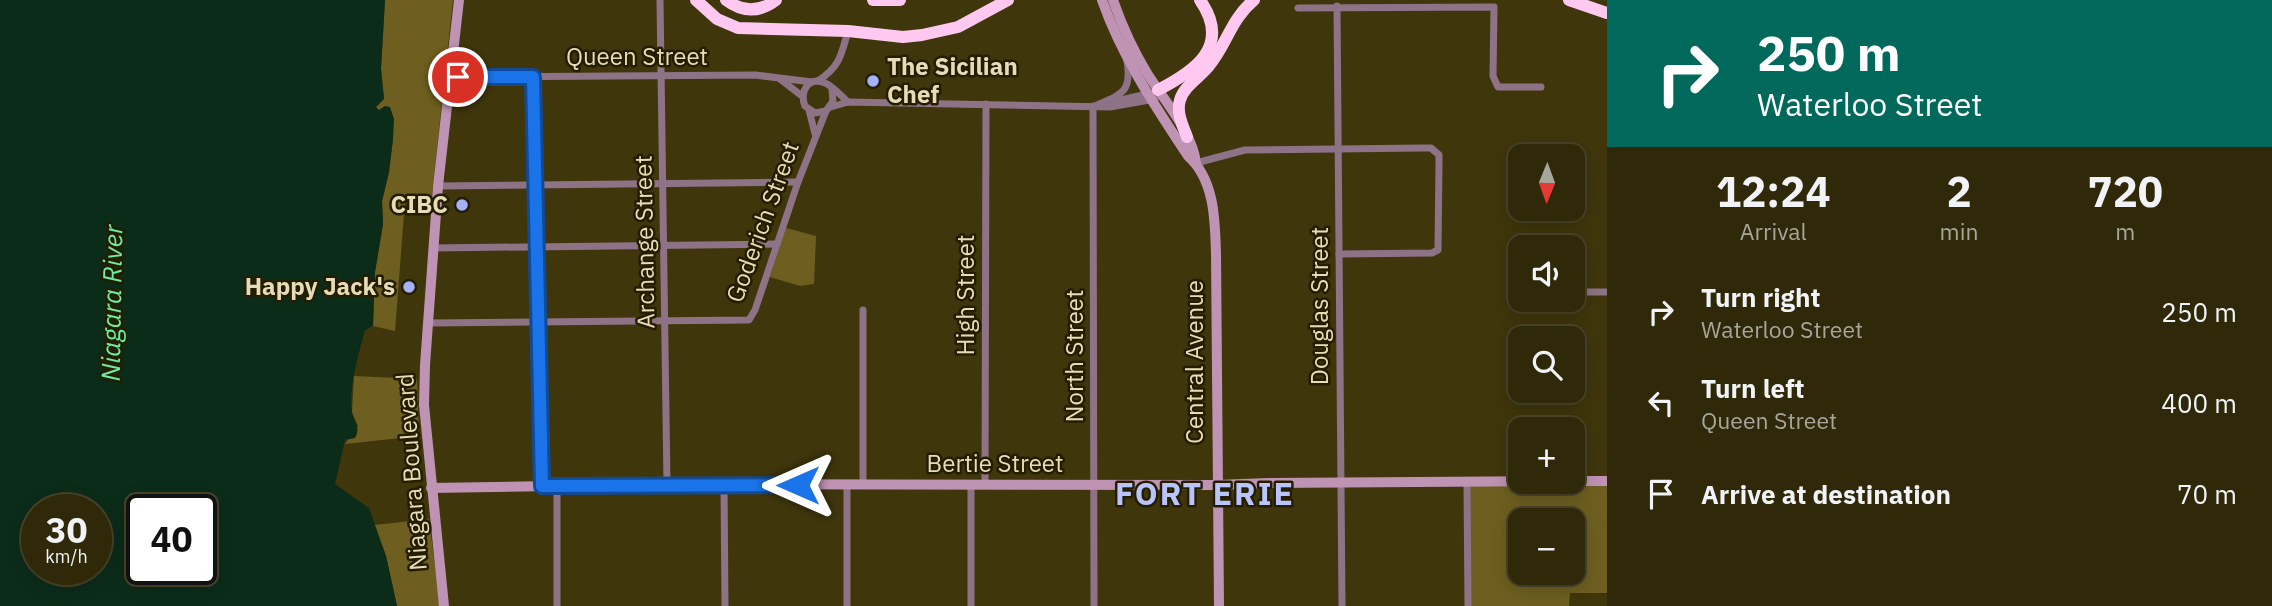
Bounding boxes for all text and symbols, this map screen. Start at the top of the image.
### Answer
text: 250 m [1757,21,1901,84]
icon: right [1642,28,1733,119]
street label: Queen Street [566,40,708,72]
pin [428,47,488,107]
place label: The Sicilian Chef [887,50,1018,110]
icon: arrive [439,58,477,96]
marker: The Sicilian Chef [865,73,881,89]
text: Waterloo Street [1757,83,1983,125]
street label: Goderich Street [718,137,806,307]
north arrow [1508,144,1586,220]
map controls [1508,144,1585,585]
street label: Archange Street [626,155,662,329]
text: 12:24 [1716,164,1831,219]
text: 2 [1946,164,1972,219]
text: 720 [2087,164,2163,219]
place label: CIBC [390,188,448,220]
marker: CIBC [454,197,470,213]
text: Arrival [1740,216,1807,246]
text: min [1940,216,1978,246]
text: m [2115,216,2135,246]
water label: Niagara River [93,223,129,382]
street label: Douglas Street [1303,227,1335,385]
street label: High Street [949,235,981,355]
button: sound [1508,235,1585,312]
place label: Happy Jack's [245,270,395,302]
marker: Happy Jack's [401,279,417,295]
street label: Central Avenue [1178,280,1210,444]
text: Turn right [1701,280,1820,314]
street label: North Street [1058,290,1090,422]
icon: right [1642,293,1680,331]
text: 250 m [2161,295,2237,329]
text: Waterloo Street [1701,314,1863,344]
button: search [1508,326,1585,403]
text: Turn left [1701,371,1804,405]
street label: Niagara Boulevard [388,372,434,572]
icon: left [1642,384,1680,422]
text: 400 m [2161,386,2237,420]
text: Queen Street [1701,405,1837,435]
button: + [1508,417,1585,494]
street label: Bertie Street [927,447,1063,479]
position arrow [761,448,835,522]
district label: FORT ERIE [1115,472,1295,514]
icon: arrive [1642,475,1680,513]
text: Arrive at destination [1701,477,1951,511]
text: 70 m [2177,477,2237,511]
speed limit sign: 40 [126,494,217,585]
text: 30 [45,507,88,553]
button: − [1508,508,1585,585]
text: km/h [45,545,88,568]

